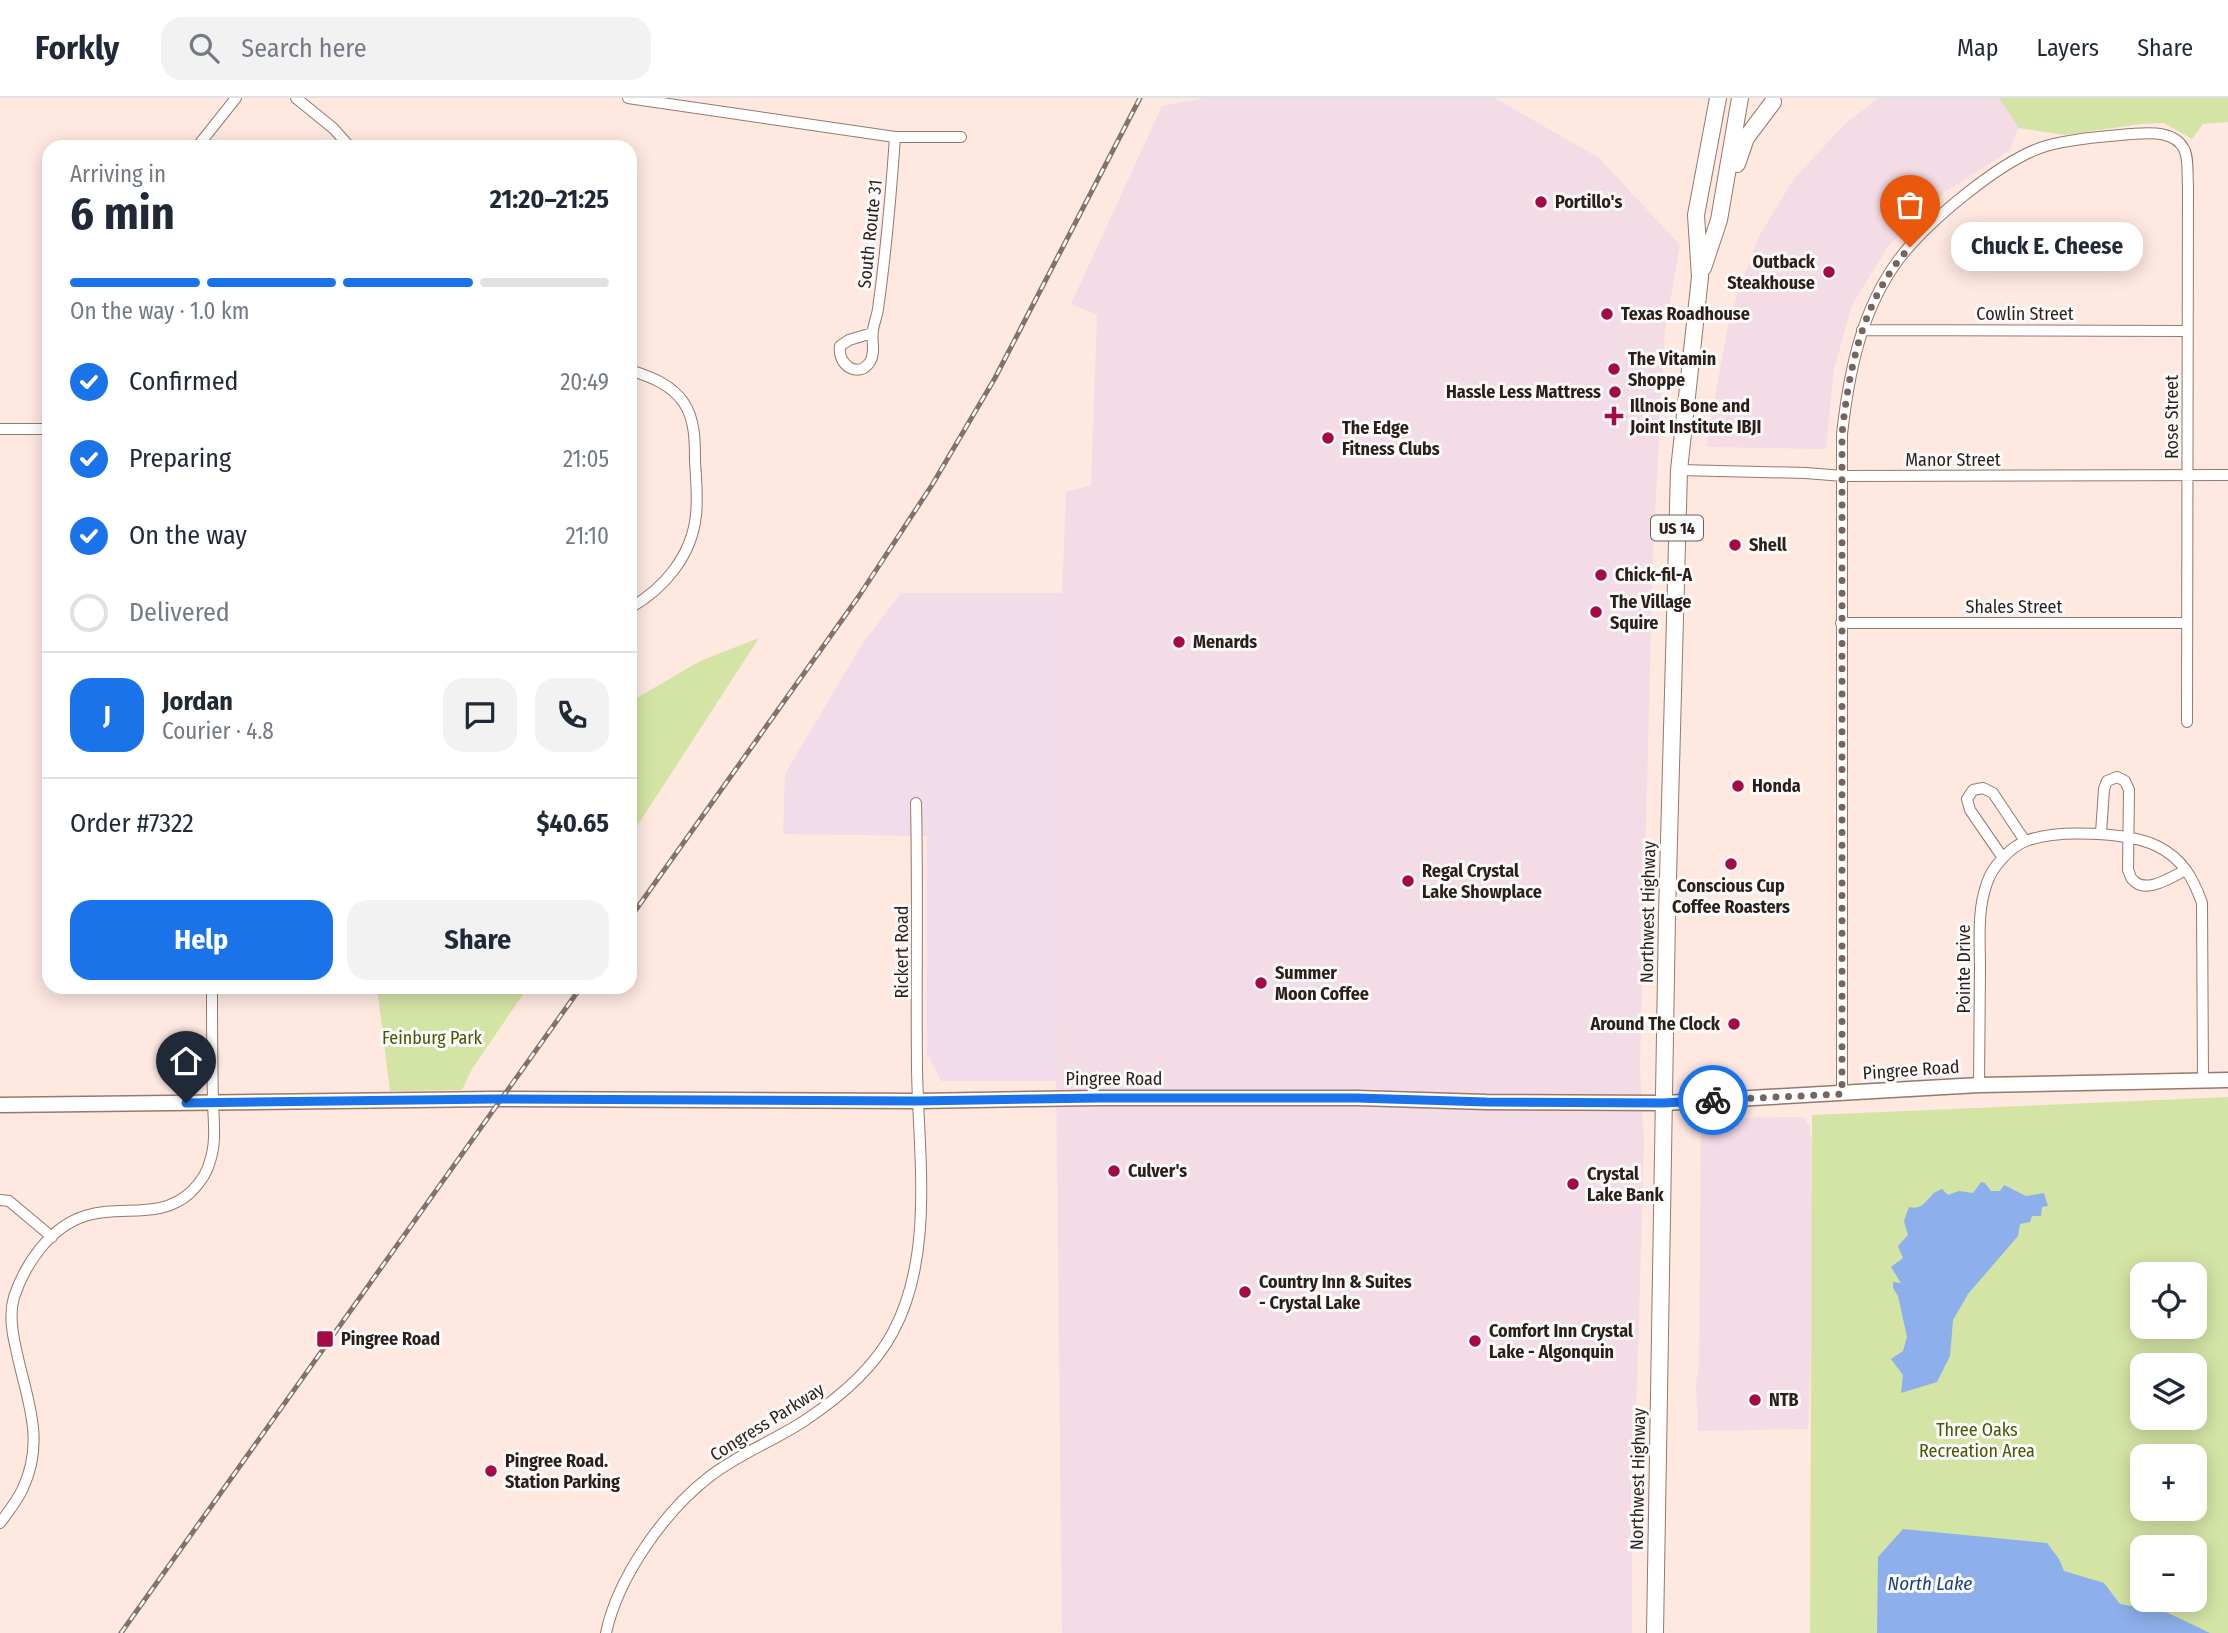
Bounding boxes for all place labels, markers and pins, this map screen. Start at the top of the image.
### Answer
pin [1880,175,1940,247]
place label: Portillo's [1555,191,1622,213]
marker: Portillo's [1533,194,1549,210]
callout: Chuck E. Cheese [1952,222,2144,272]
place label: Outback Steakhouse [1727,251,1816,294]
marker: Outback Steakhouse [1821,264,1837,280]
place label: Texas Roadhouse [1621,303,1750,325]
marker: Texas Roadhouse [1599,306,1615,322]
place label: The Vitamin Shoppe [1628,348,1716,391]
marker: The Vitamin Shoppe [1606,361,1622,377]
place label: Hassle Less Mattress [1446,381,1601,403]
marker: Hassle Less Mattress [1607,384,1623,400]
place label: Illnois Bone and Joint Institute IBJI [1629,395,1761,438]
marker: Illnois Bone and Joint Institute IBJI [1604,406,1624,426]
place label: The Edge Fitness Clubs [1342,417,1440,460]
marker: The Edge Fitness Clubs [1320,430,1336,446]
place label: Shell [1749,534,1787,556]
marker: Shell [1727,537,1743,553]
place label: Chick-fil-A [1615,564,1692,586]
marker: Chick-fil-A [1593,567,1609,583]
place label: The Village Squire [1610,591,1691,634]
marker: The Village Squire [1588,604,1604,620]
place label: Menards [1193,631,1257,653]
marker: Menards [1171,634,1187,650]
place label: Honda [1752,775,1801,797]
marker: Honda [1730,778,1746,794]
marker: Conscious Cup Coffee Roasters [1723,856,1739,872]
place label: Regal Crystal Lake Showplace [1422,860,1542,903]
marker: Regal Crystal Lake Showplace [1400,873,1416,889]
place label: Conscious Cup Coffee Roasters [1672,875,1790,918]
place label: Summer Moon Coffee [1275,962,1369,1005]
marker: Summer Moon Coffee [1253,975,1269,991]
place label: Around The Clock [1589,1013,1721,1035]
marker: Around The Clock [1726,1016,1742,1032]
pin [156,1031,216,1103]
place label: Culver's [1128,1160,1187,1182]
marker: Culver's [1106,1163,1122,1179]
place label: Crystal Lake Bank [1587,1163,1664,1206]
marker: Crystal Lake Bank [1565,1176,1581,1192]
place label: Country Inn & Suites - Crystal Lake [1259,1271,1412,1314]
marker: Country Inn & Suites - Crystal Lake [1237,1284,1253,1300]
place label: Comfort Inn Crystal Lake - Algonquin [1489,1320,1633,1363]
place label: Pingree Road [341,1328,440,1350]
marker: Pingree Road [315,1329,335,1349]
marker: Comfort Inn Crystal Lake - Algonquin [1467,1333,1483,1349]
place label: NTB [1769,1389,1799,1411]
marker: NTB [1747,1392,1763,1408]
place label: Pingree Road. Station Parking [505,1450,620,1493]
marker: Pingree Road. Station Parking [483,1463,499,1479]

